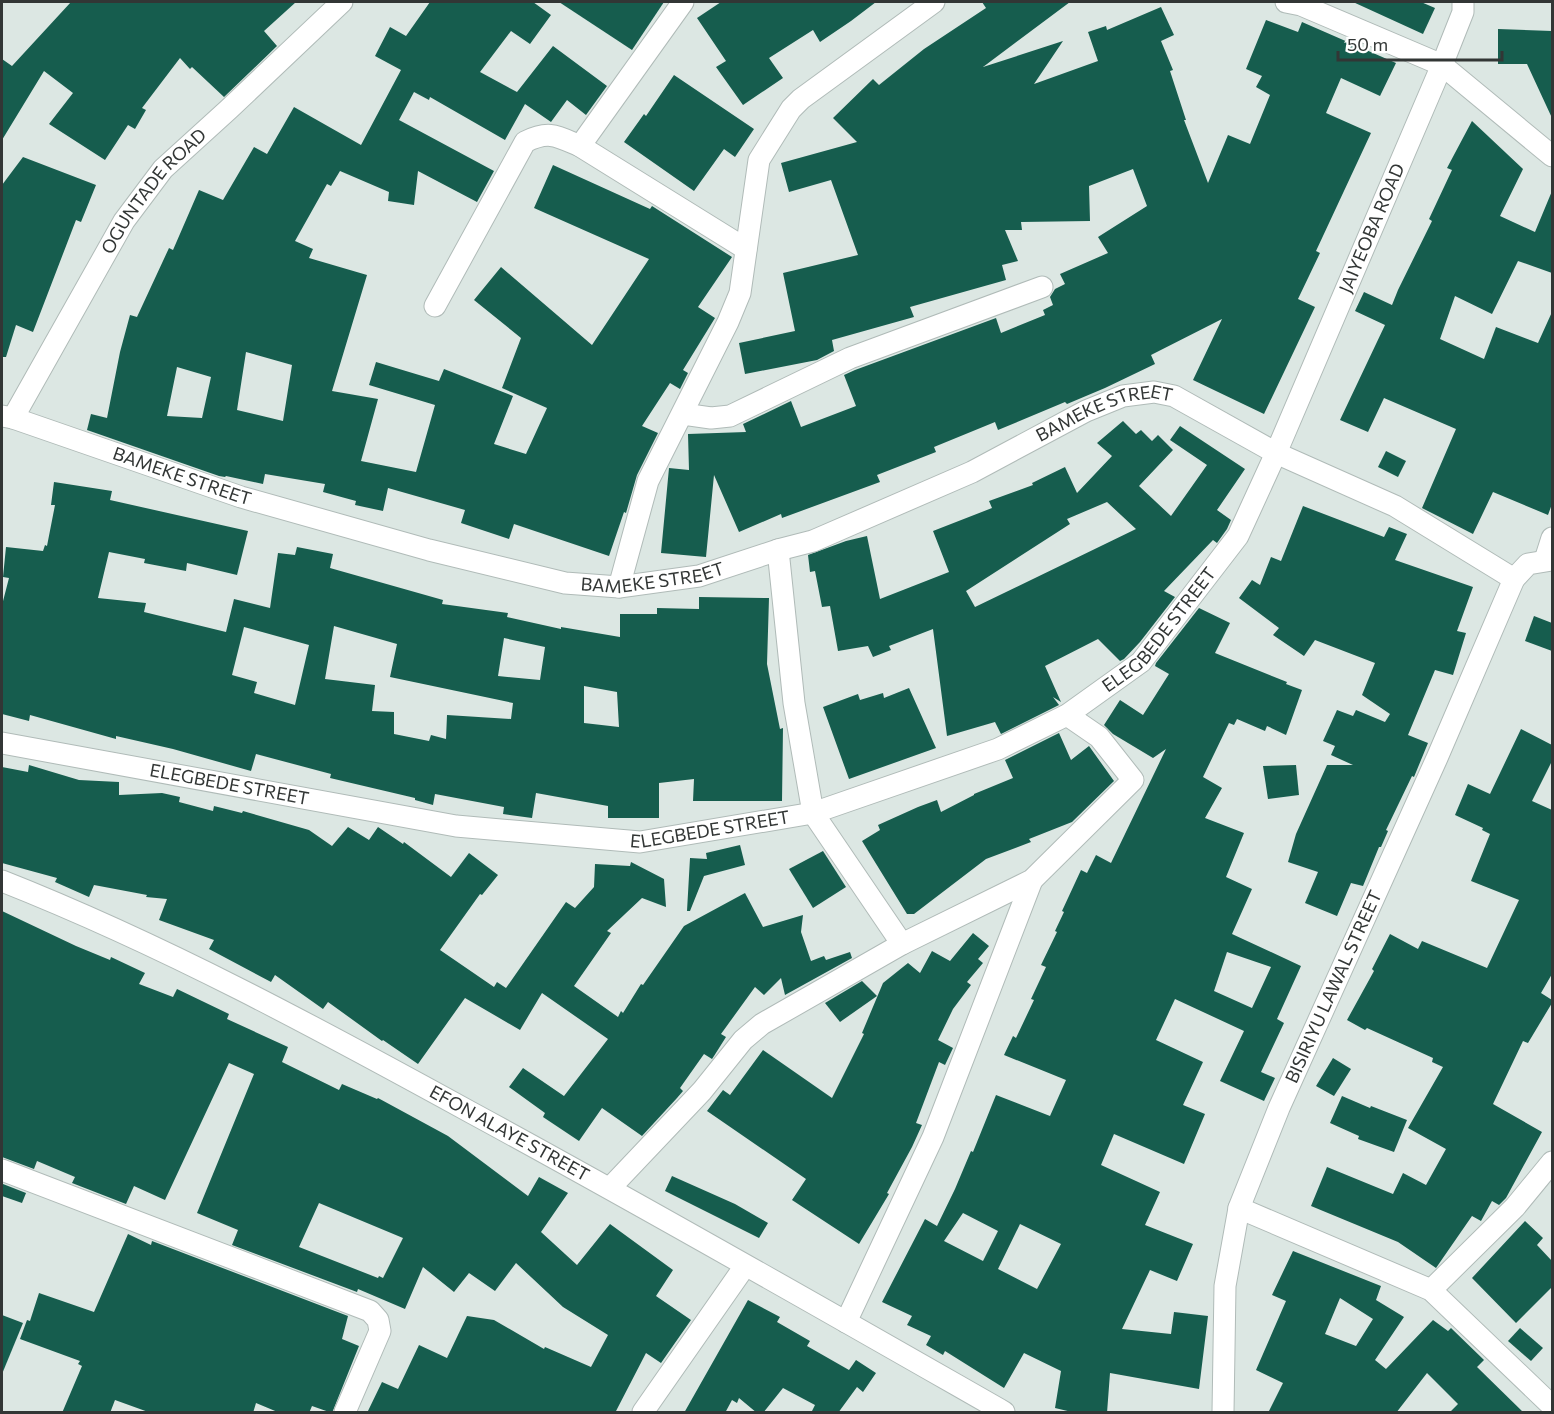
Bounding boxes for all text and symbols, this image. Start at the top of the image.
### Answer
scale bar [1338,24,1502,62]
text: 50 m [1347,33,1388,55]
street label: OGUNTADE ROAD [96,123,210,257]
street label: JAIYEOBA ROAD [1334,160,1409,296]
street label: BAMEKE STREET [1032,380,1175,446]
street label: BAMEKE STREET [110,441,254,509]
street label: BAMEKE STREET [580,557,727,597]
street label: ELEGBEDE STREET [1097,562,1220,696]
street label: ELEGBEDE STREET [148,758,311,809]
street label: ELEGBEDE STREET [629,805,791,852]
street label: BISIRIYU LAWAL STREET [1280,886,1386,1086]
street label: EFON ALAYE STREET [426,1080,594,1185]

